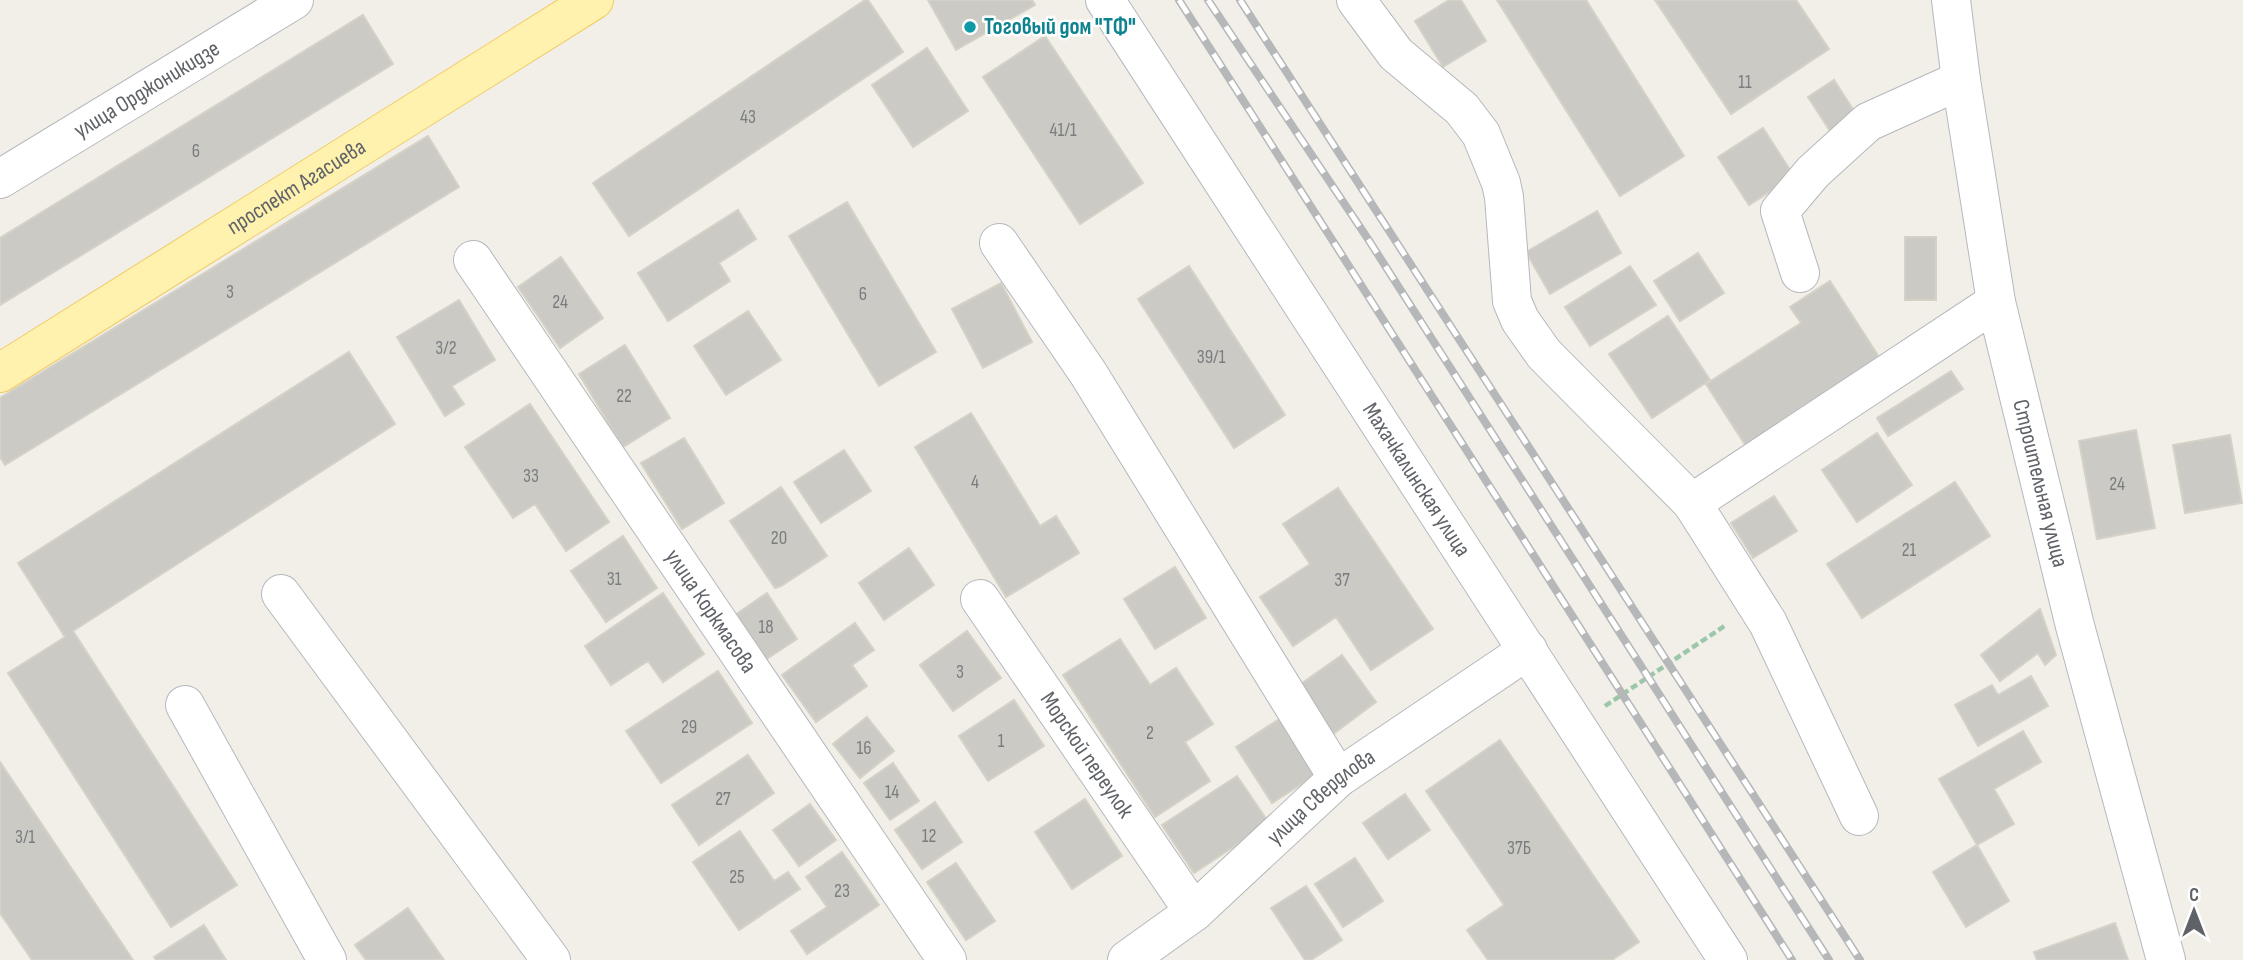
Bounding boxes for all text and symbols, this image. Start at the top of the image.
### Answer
place label: Тоговый дом "ТФ" [984,13,1136,41]
marker: Тоговый дом "ТФ" [962,19,978,35]
street label: улица Орджоникидзе [69,35,225,145]
house number: 11 [1738,71,1752,94]
house number: 43 [740,106,756,129]
house number: 41/1 [1049,119,1077,142]
street label: проспект Агасиева [222,133,371,241]
house number: 6 [192,140,200,163]
house number: 3 [226,281,234,304]
house number: 6 [859,283,867,306]
house number: 24 [552,291,568,314]
house number: 3/2 [435,337,457,360]
house number: 39/1 [1197,346,1226,369]
house number: 22 [616,385,632,408]
street label: Строительная улица [2006,397,2074,570]
street label: Махачкалинская улица [1356,398,1477,562]
house number: 33 [523,465,539,488]
house number: 4 [971,471,979,494]
house number: 24 [2109,473,2125,496]
house number: 20 [771,527,787,550]
house number: 21 [1902,539,1917,562]
street label: улица Коркмасова [659,544,763,678]
house number: 31 [607,568,622,591]
house number: 37 [1334,569,1350,592]
house number: 18 [759,616,773,639]
house number: 3 [956,661,964,684]
street label: Морской переулок [1034,687,1140,824]
house number: 29 [681,716,697,739]
house number: 2 [1146,722,1154,745]
house number: 1 [998,730,1005,753]
house number: 16 [857,737,871,760]
street label: улица Свердлова [1261,743,1380,851]
house number: 14 [885,781,899,804]
house number: 27 [715,788,731,811]
house number: 12 [922,825,936,848]
house number: 3/1 [15,826,35,849]
house number: 37Б [1507,837,1531,860]
house number: 25 [729,866,745,889]
north arrow [2159,876,2229,946]
house number: 23 [834,880,850,903]
text: С [2189,884,2199,907]

